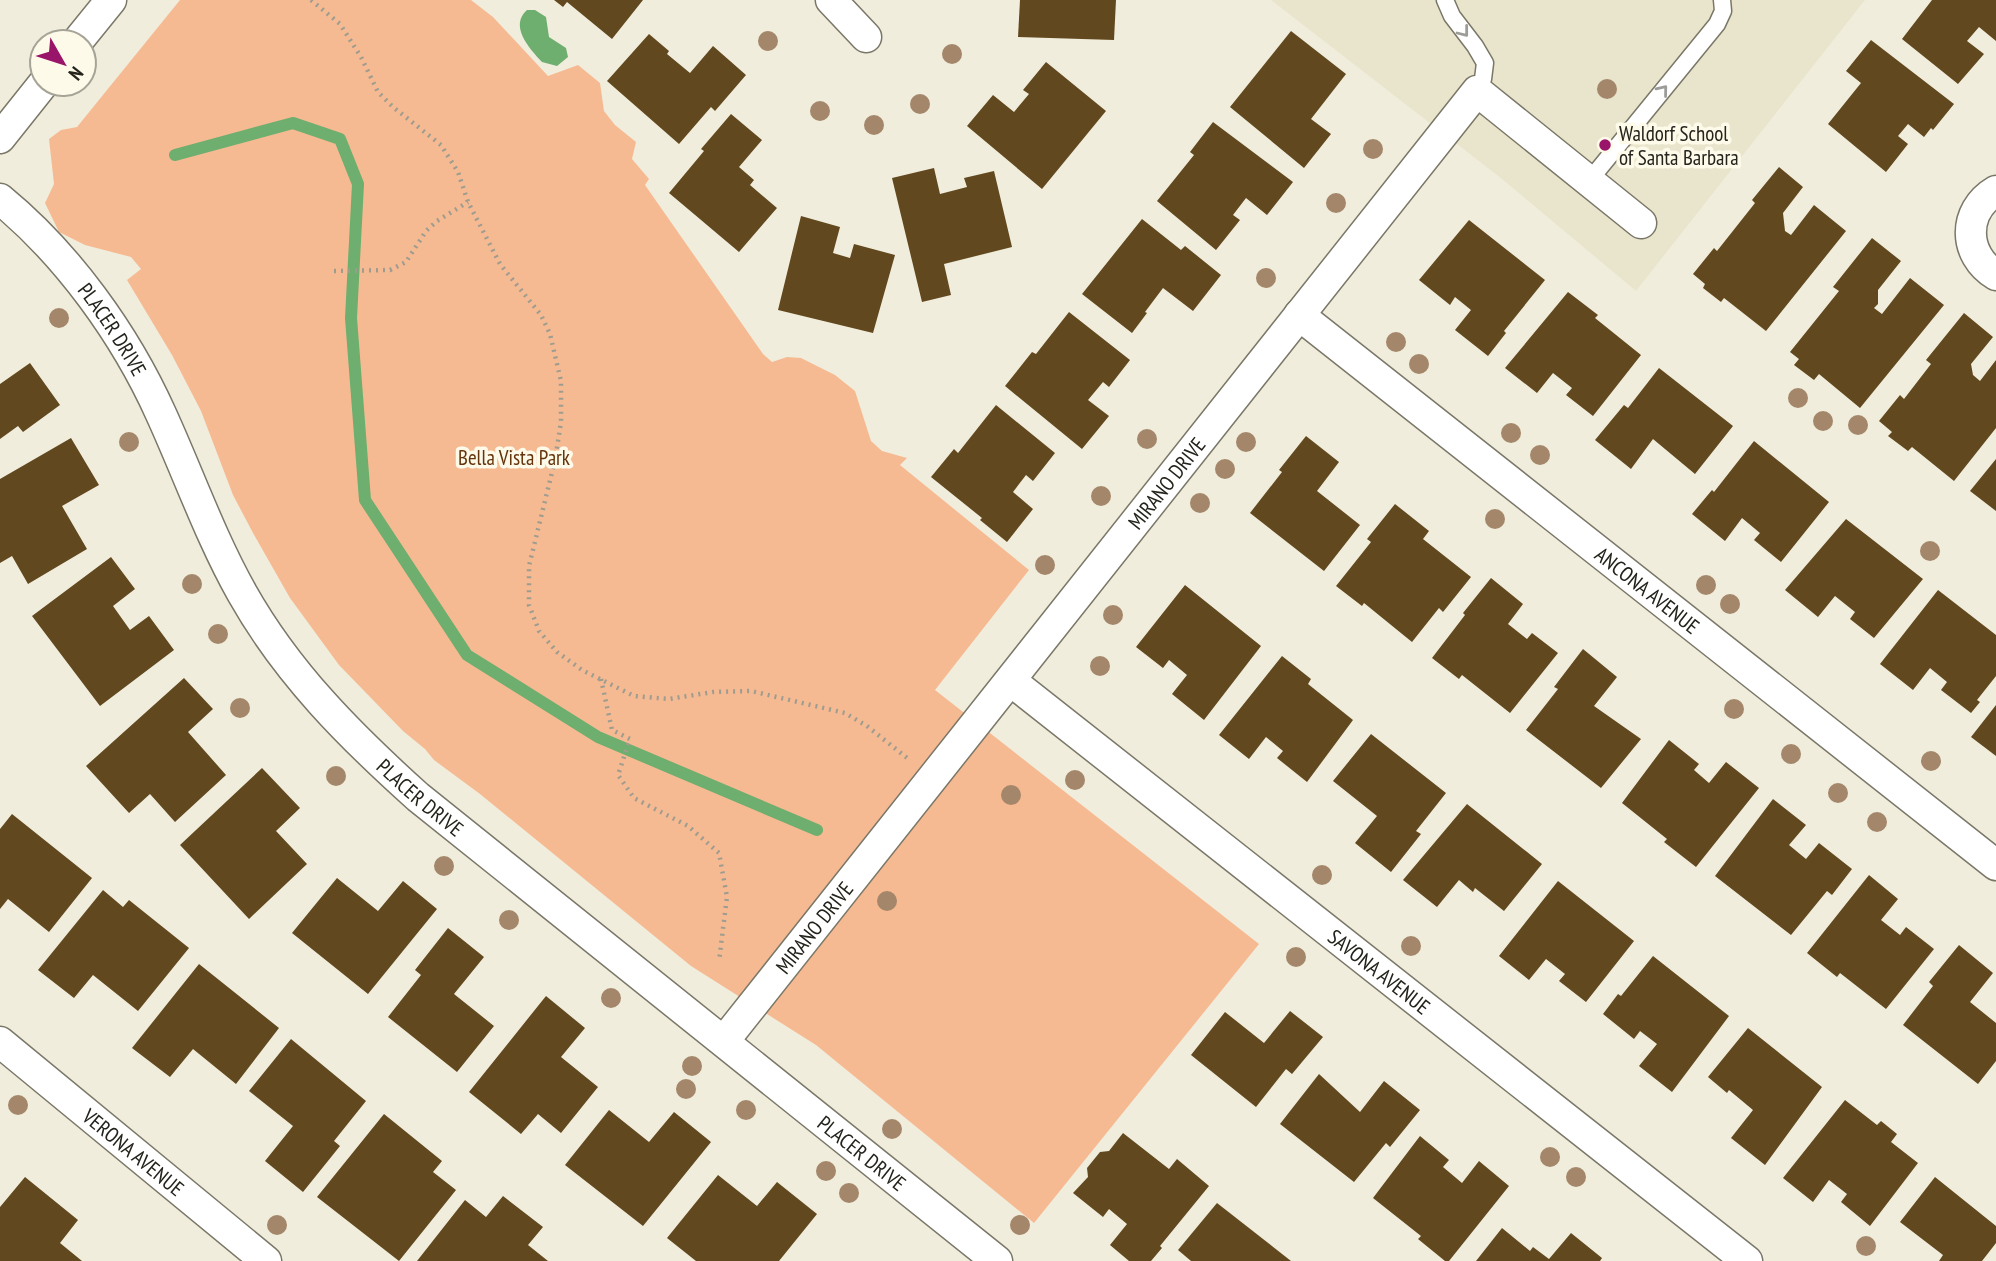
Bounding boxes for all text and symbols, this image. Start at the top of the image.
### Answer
one-way arrow [1456,24,1469,37]
north arrow [28,28,98,98]
text: N [64,62,89,85]
one-way arrow [1655,86,1667,99]
place label: Waldorf School of Santa Barbara [1619,120,1739,171]
marker: Waldorf School of Santa Barbara [1597,137,1613,153]
street label: PLACER DRIVE [72,277,153,380]
street label: MIRANO DRIVE [1122,432,1211,534]
park label: Bella Vista Park [458,444,570,471]
street label: ANCONA AVENUE [1590,541,1705,640]
street label: PLACER DRIVE [371,753,469,842]
street label: MIRANO DRIVE [769,876,859,979]
street label: SAVONA AVENUE [1323,923,1436,1020]
street label: VERONA AVENUE [77,1102,190,1202]
street label: PLACER DRIVE [812,1109,912,1196]

